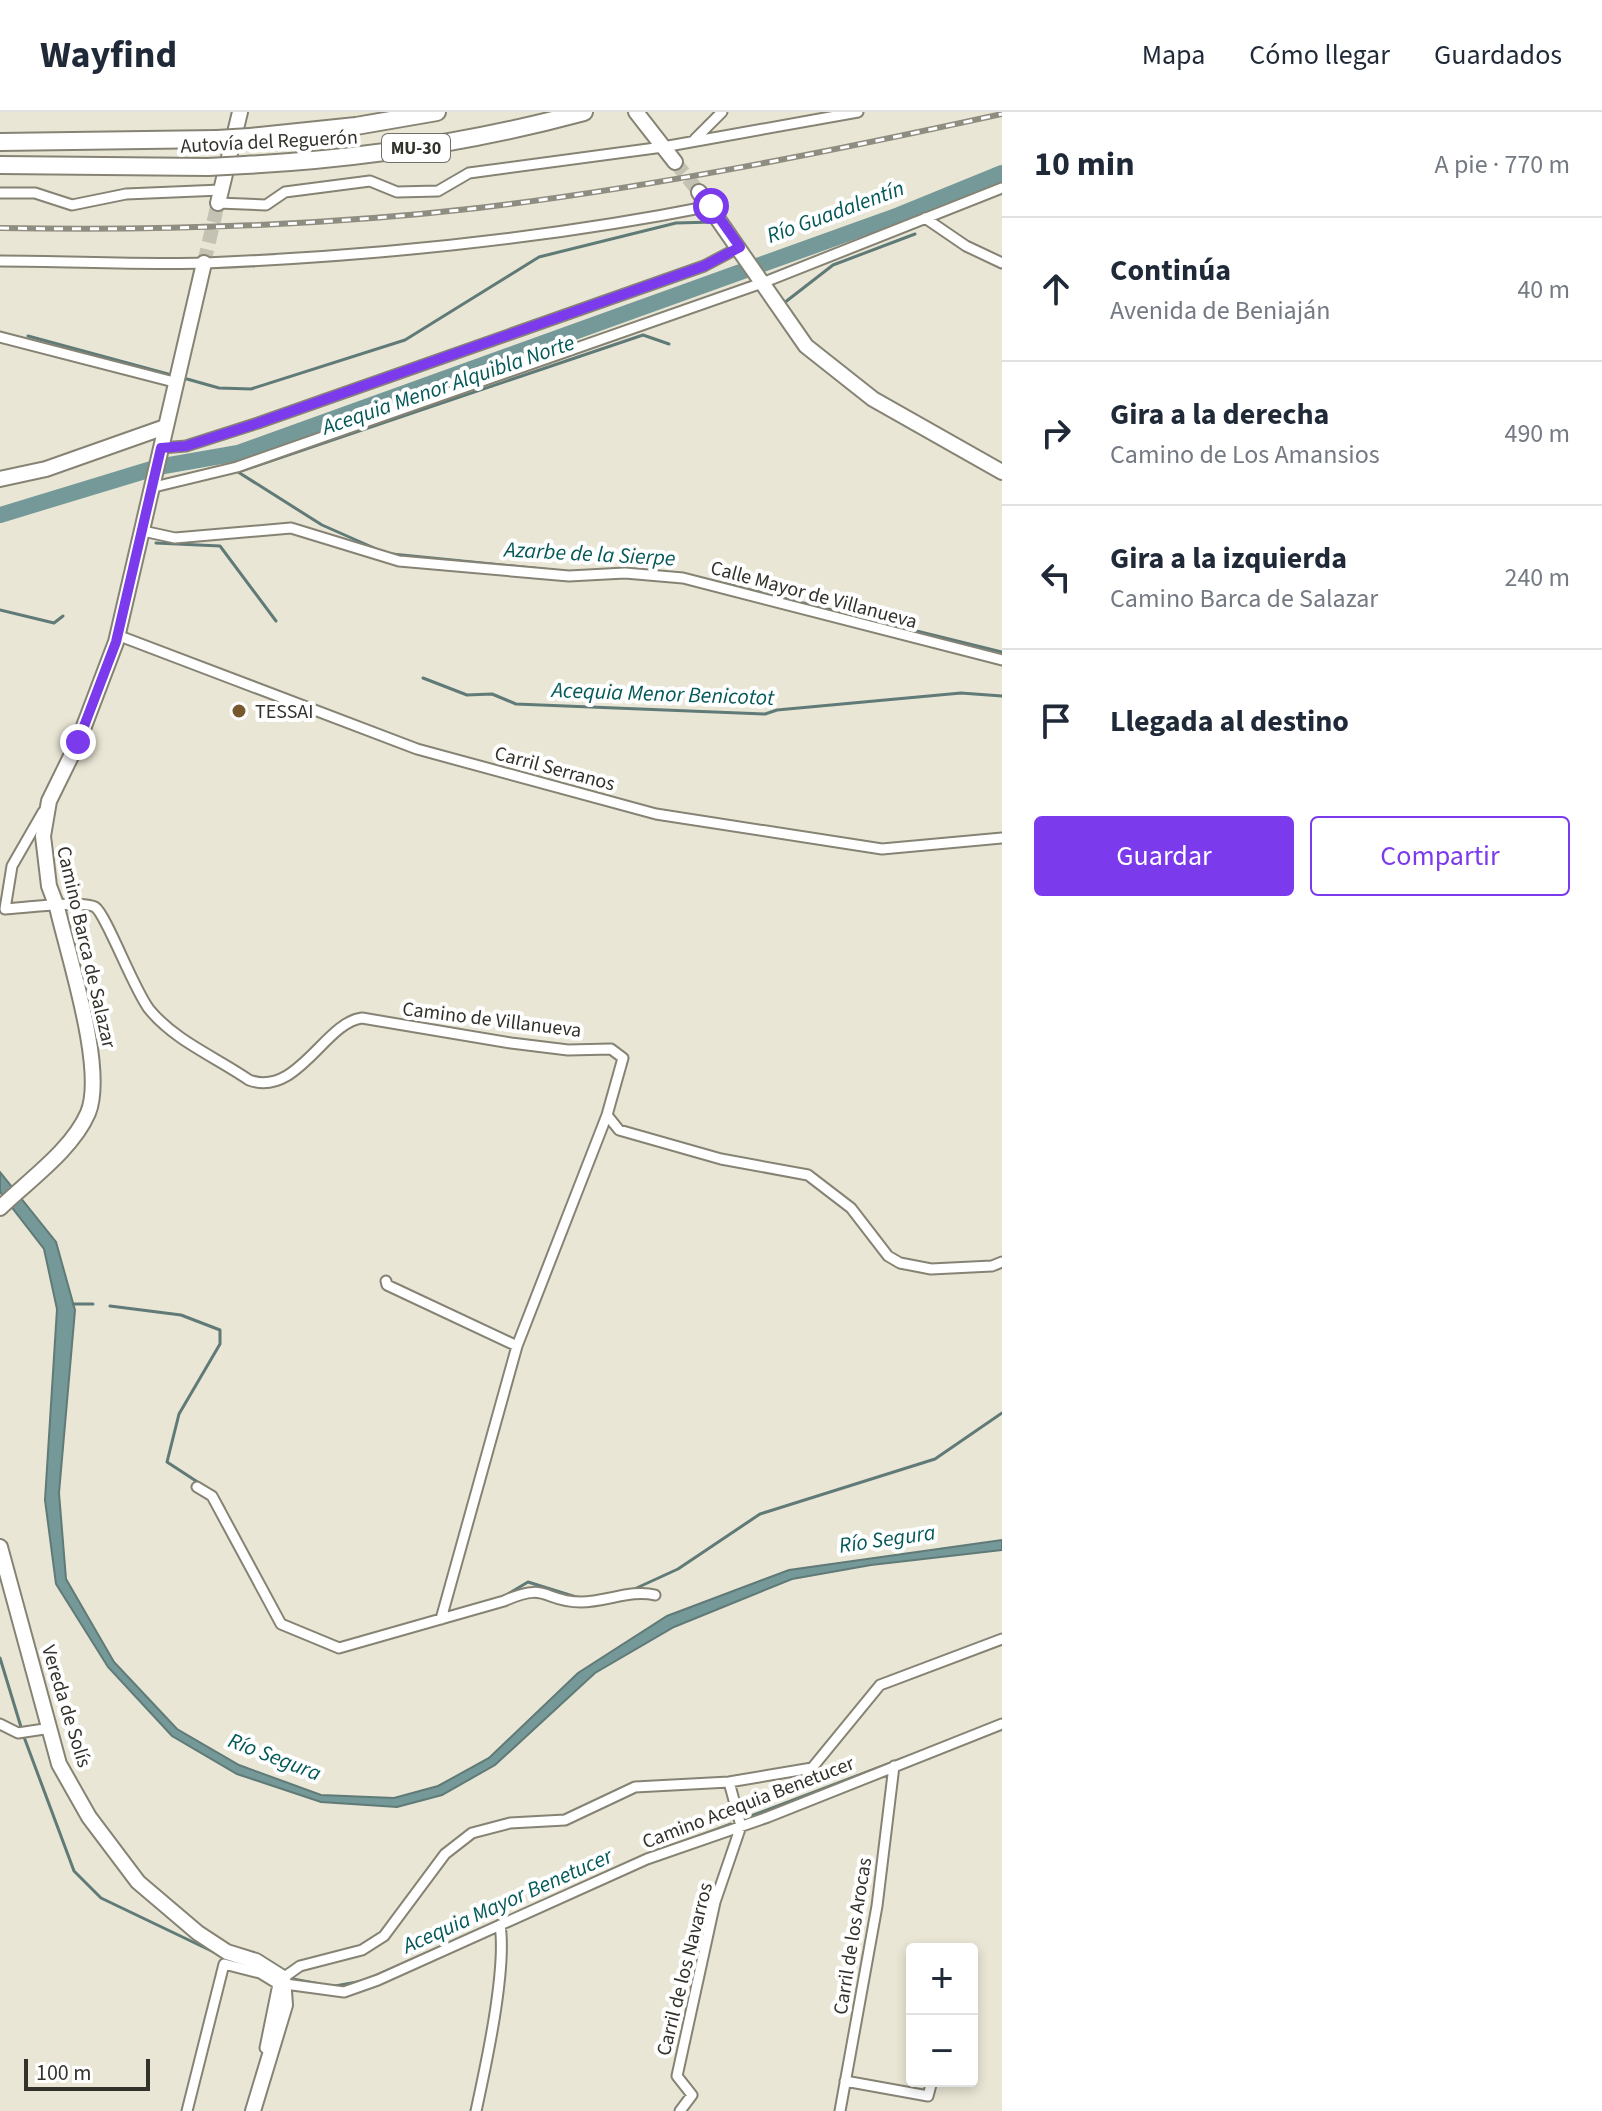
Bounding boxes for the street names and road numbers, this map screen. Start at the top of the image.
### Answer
street label: Autovía del Reguerón [180,123,358,161]
road number: MU-30 [382,134,450,162]
street label: Calle Mayor de Villanueva [707,554,920,636]
street label: Carril Serranos [491,739,618,798]
street label: Camino Barca de Salazar [49,844,123,1051]
street label: Camino de Villanueva [401,995,583,1045]
street label: Vereda de Solís [34,1642,98,1771]
street label: Camino Acequia Benetucer [638,1750,858,1856]
street label: Carril de los Arocas [827,1856,879,2017]
street label: Carril de los Navarros [650,1880,720,2059]

